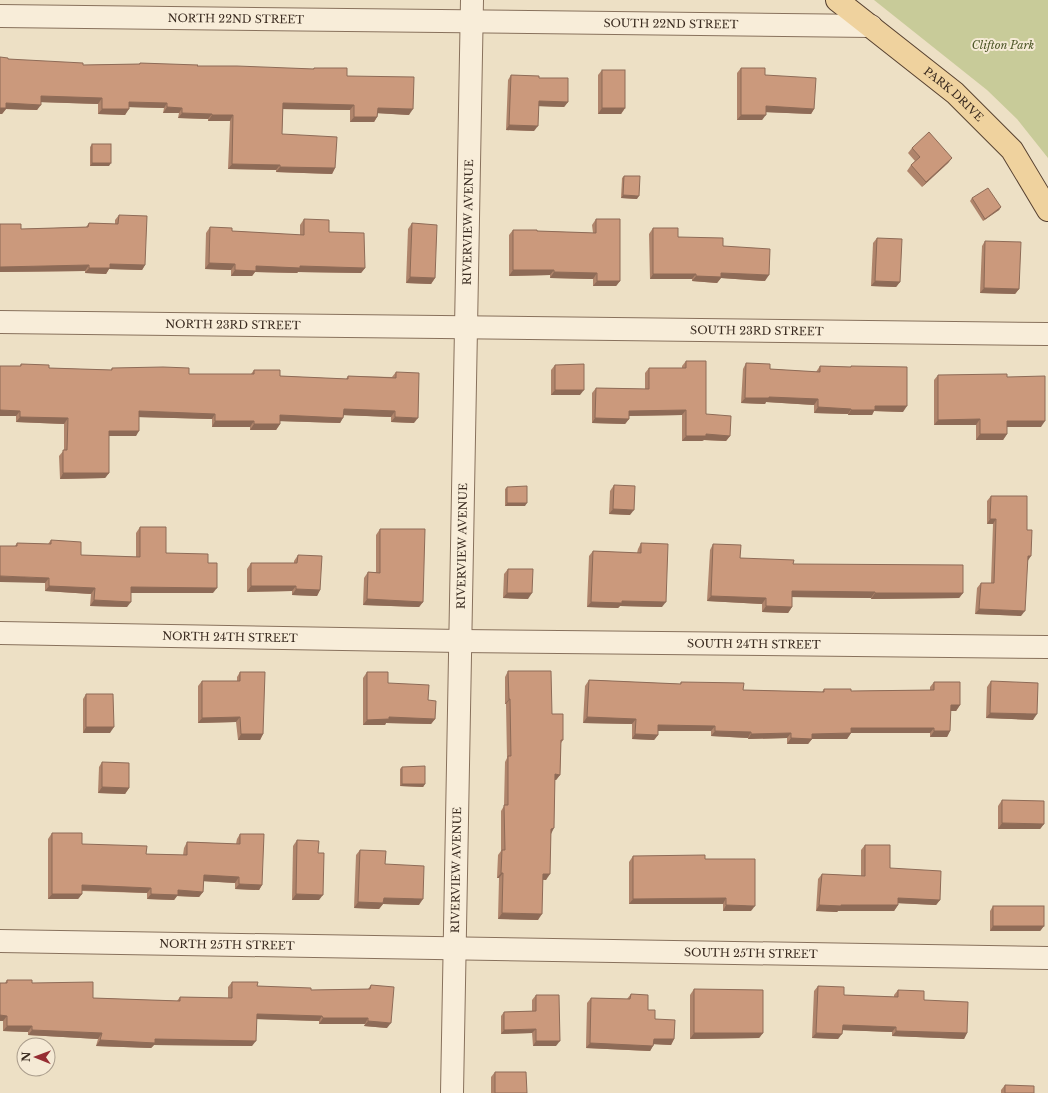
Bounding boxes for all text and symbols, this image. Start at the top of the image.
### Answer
street label: NORTH 22ND STREET [168,11,304,26]
street label: SOUTH 22ND STREET [603,16,739,31]
park label: Clifton Park [972,38,1034,52]
street label: PARK DRIVE [921,64,986,124]
street label: RIVERVIEW AVENUE [460,159,476,285]
street label: NORTH 23RD STREET [165,317,301,332]
street label: SOUTH 23RD STREET [690,323,824,338]
street label: RIVERVIEW AVENUE [454,483,470,609]
street label: NORTH 24TH STREET [162,629,298,645]
street label: SOUTH 24TH STREET [687,636,821,652]
street label: RIVERVIEW AVENUE [448,807,464,933]
street label: NORTH 25TH STREET [159,937,295,953]
street label: SOUTH 25TH STREET [684,945,818,961]
north arrow [16,1037,56,1077]
text: N [19,1051,33,1062]

